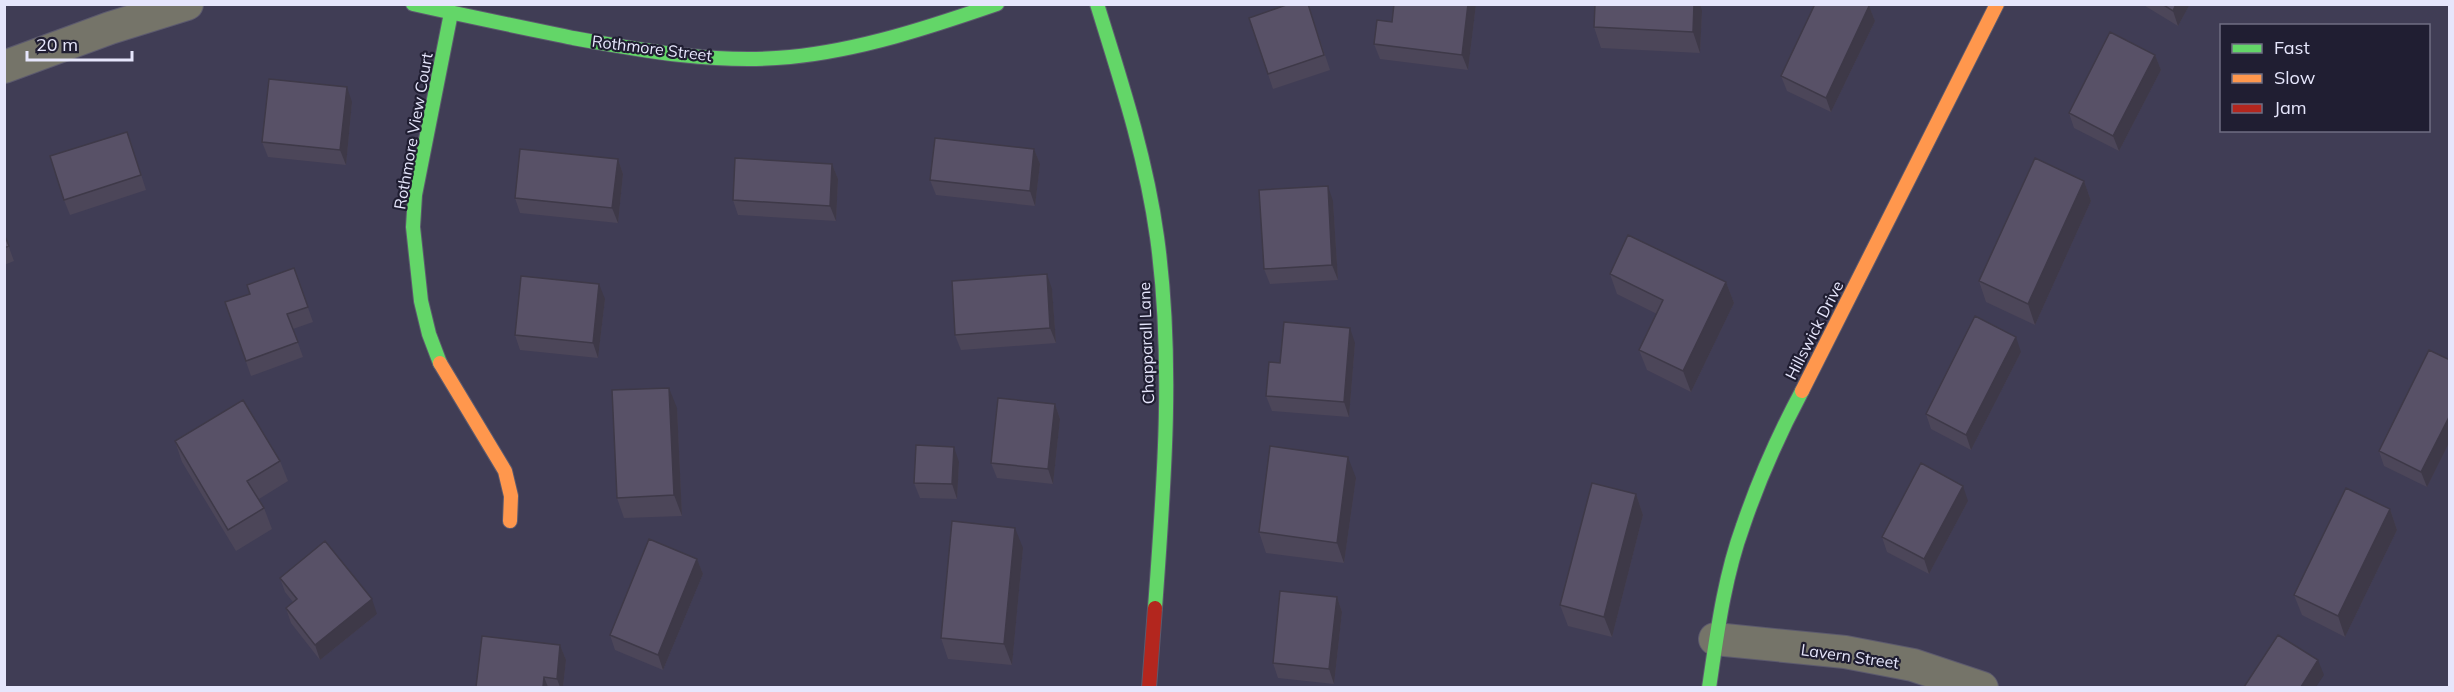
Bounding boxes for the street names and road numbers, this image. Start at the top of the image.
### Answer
street label: Rothmore Street [591,31,714,65]
street label: Rothmore View Court [389,51,437,211]
street label: Hillswick Drive [1781,277,1847,383]
street label: Chapparall Lane [1134,282,1158,404]
street label: Lavern Street [1800,639,1901,673]

